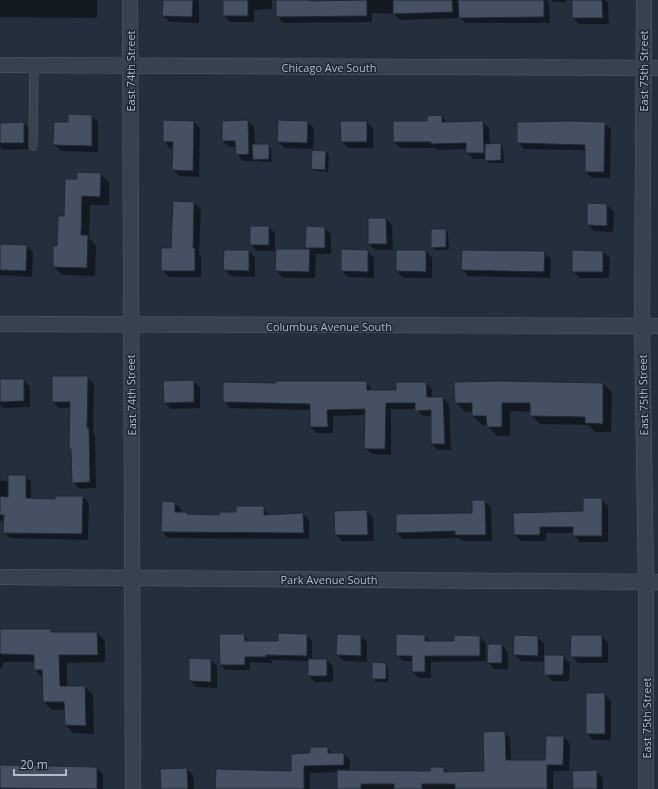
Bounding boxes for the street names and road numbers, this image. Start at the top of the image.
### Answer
street label: East 74th Street [123,30,138,112]
street label: East 75th Street [636,30,651,112]
street label: Chicago Ave South [282,60,376,75]
street label: Columbus Avenue South [266,319,392,334]
street label: East 74th Street [123,354,139,436]
street label: East 75th Street [635,354,651,436]
street label: Park Avenue South [280,572,378,587]
street label: East 75th Street [639,677,654,759]

